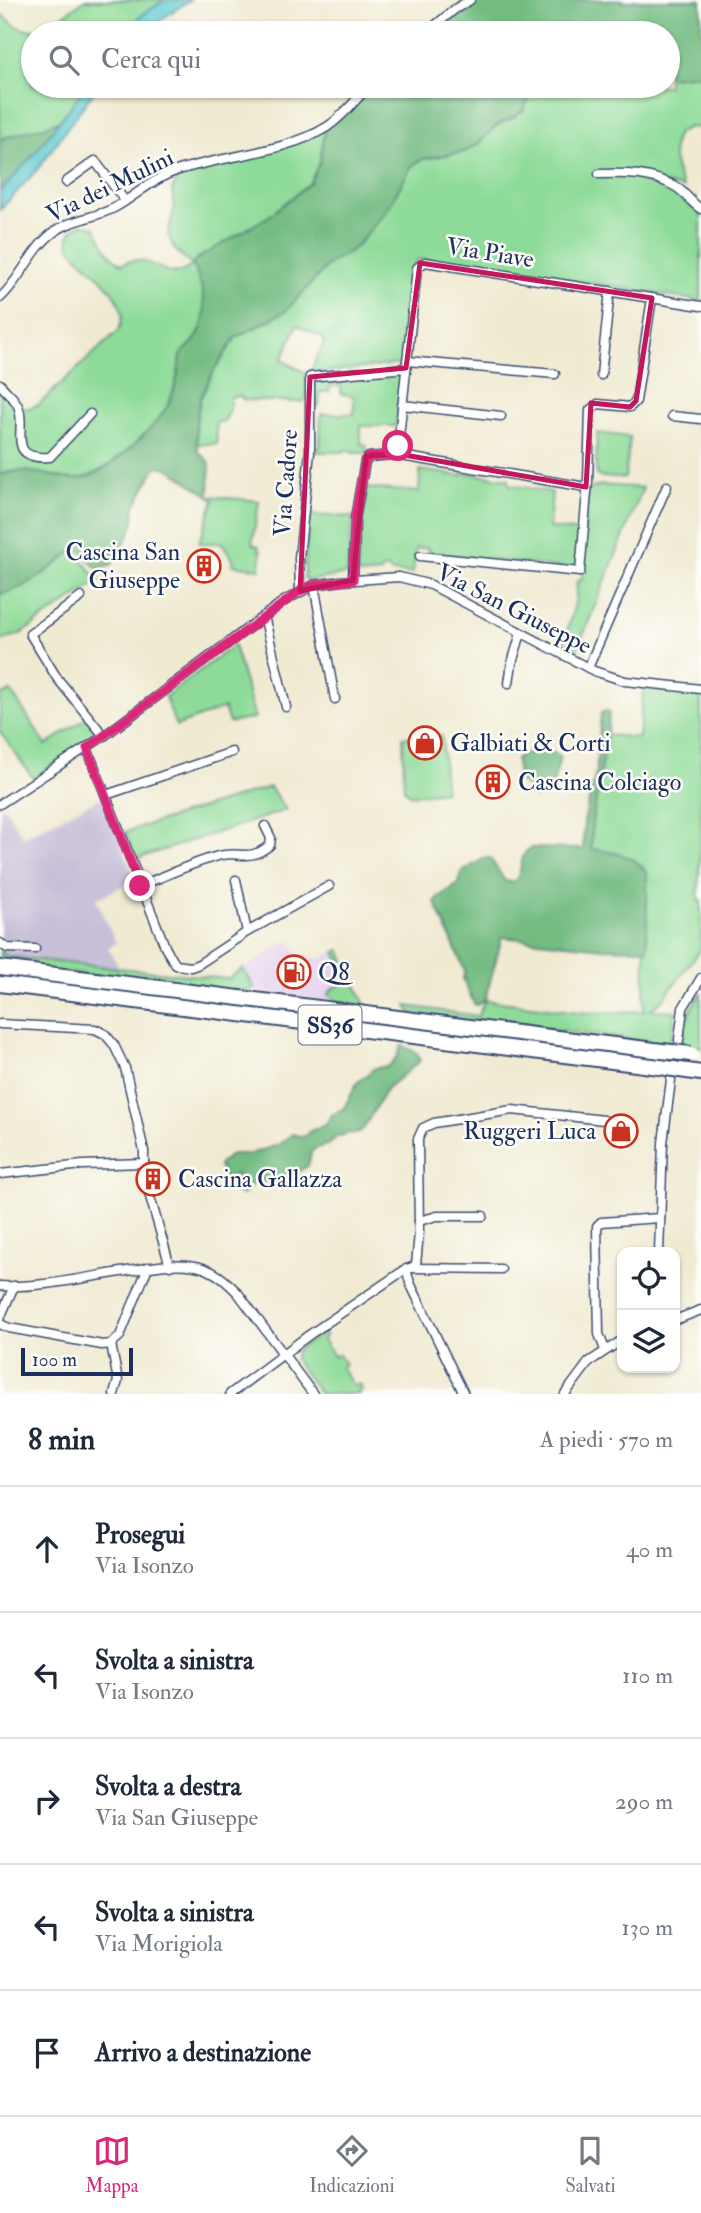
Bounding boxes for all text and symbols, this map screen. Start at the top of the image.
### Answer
search box [21,21,680,98]
icon: search [45,41,83,79]
text: Cerca qui [101,44,201,76]
street label: Via dei Mulini [41,142,179,230]
street label: Via Piave [444,231,536,275]
street label: Via Cadore [267,428,305,538]
route start [382,430,413,461]
place label: Cascina San Giuseppe [65,537,180,596]
building icon: Cascina San Giuseppe [185,547,223,585]
street label: Via San Giuseppe [431,557,597,661]
shop icon: Galbiati & Corti [406,724,444,762]
place label: Galbiati & Corti [450,728,611,759]
building icon: Cascina Colciago [474,763,512,801]
place label: Cascina Colciago [518,767,681,798]
route end [124,870,155,901]
fuel station icon: Q8 [275,953,313,991]
place label: Q8 [318,957,354,988]
road number: SS36 [298,1006,362,1044]
shop icon: Ruggeri Luca [602,1112,640,1150]
place label: Ruggeri Luca [463,1116,597,1147]
building icon: Cascina Gallazza [134,1160,172,1198]
place label: Cascina Gallazza [178,1164,343,1195]
map controls [617,1247,680,1373]
button: locate [617,1247,680,1310]
button: layers [617,1310,680,1373]
scale bar [21,1345,133,1377]
text: 100 m [32,1348,77,1372]
text: 8 min [28,1421,95,1458]
text: A piedi · 570 m [540,1425,673,1454]
text: Prosegui [95,1519,185,1551]
icon: ahead [28,1530,66,1568]
text: 40 m [626,1535,673,1564]
text: Via Isonzo [95,1551,194,1580]
text: Svolta a sinistra [95,1645,254,1677]
icon: left [28,1656,66,1694]
text: 110 m [622,1661,673,1690]
text: Via Isonzo [95,1677,194,1706]
text: Svolta a destra [95,1771,241,1803]
icon: right [28,1782,66,1820]
text: 290 m [615,1787,673,1816]
text: Via San Giuseppe [95,1803,258,1832]
text: Svolta a sinistra [95,1897,254,1929]
icon: left [28,1908,66,1946]
text: 130 m [621,1913,673,1942]
text: Via Morigiola [95,1929,223,1958]
icon: arrive [28,2034,66,2072]
text: Arrivo a destinazione [95,2037,311,2069]
tab: Mappa [85,2132,138,2198]
tab: Indicazioni [309,2132,395,2198]
tab: Salvati [565,2132,616,2198]

